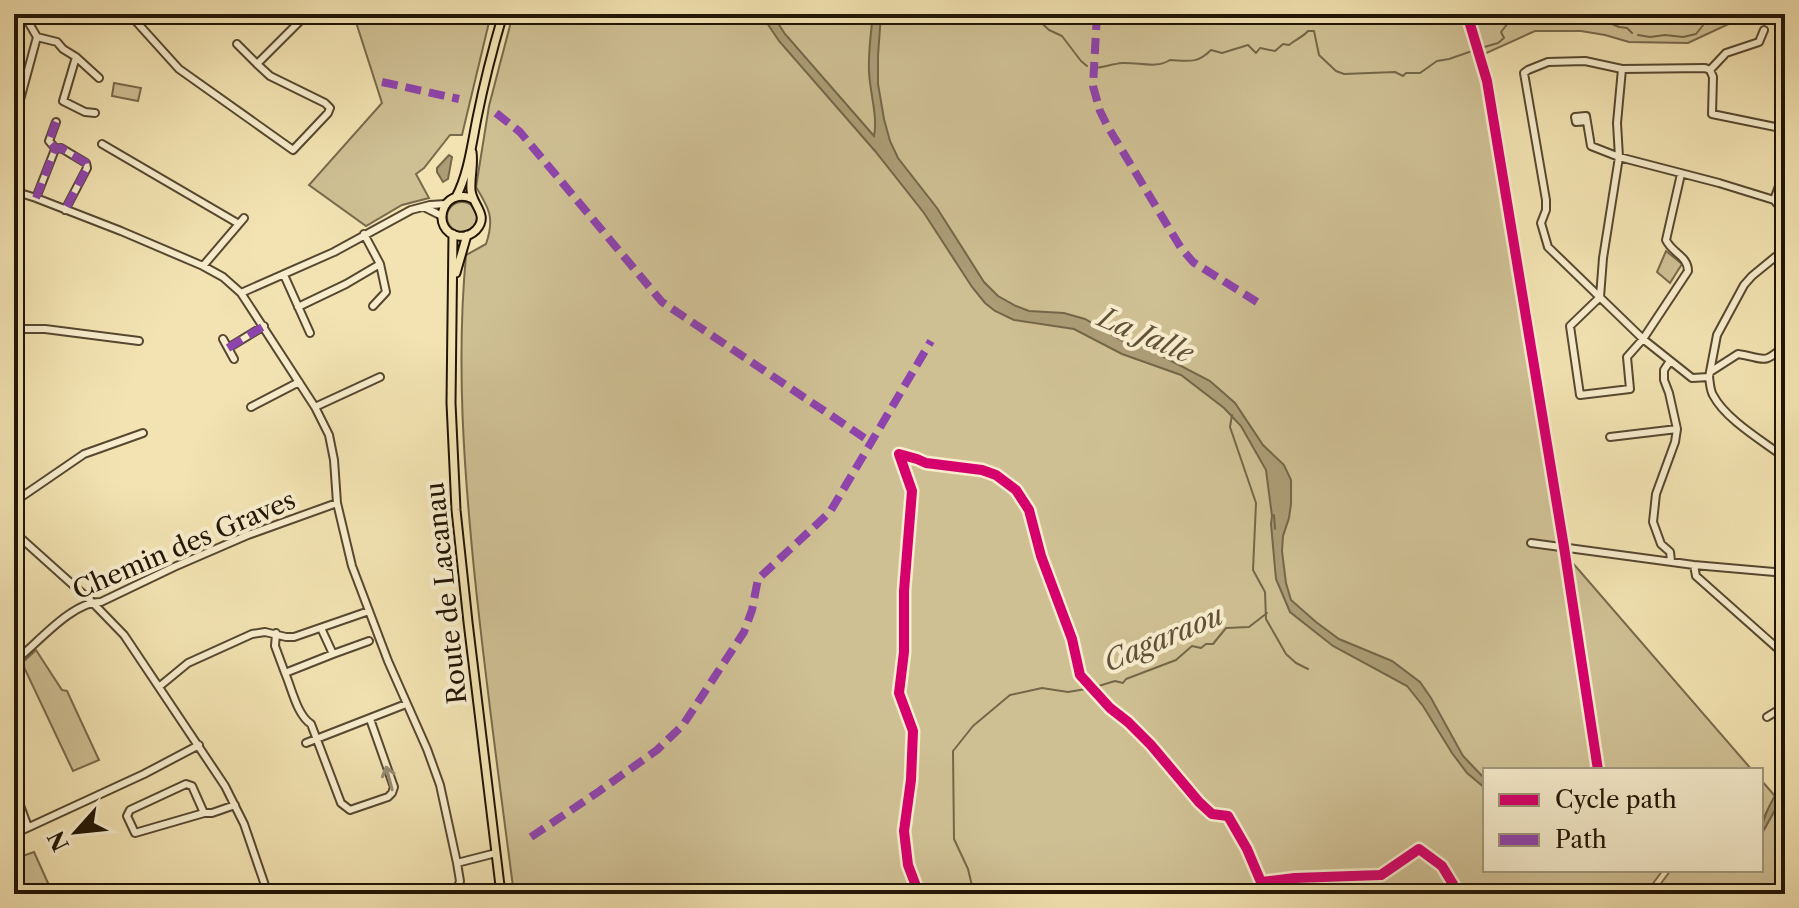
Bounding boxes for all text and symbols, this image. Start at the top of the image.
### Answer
water label: La Jalle [1092,299,1200,371]
street label: Route de Lacanau [418,480,474,706]
street label: Chemin des Graves [68,484,300,606]
water label: Cagaraou [1098,597,1228,678]
one-way arrow [381,765,396,791]
legend [1483,768,1763,872]
text: Cycle path [1555,785,1677,814]
north arrow [36,792,116,872]
text: Path [1555,825,1607,854]
text: N [42,826,75,856]

